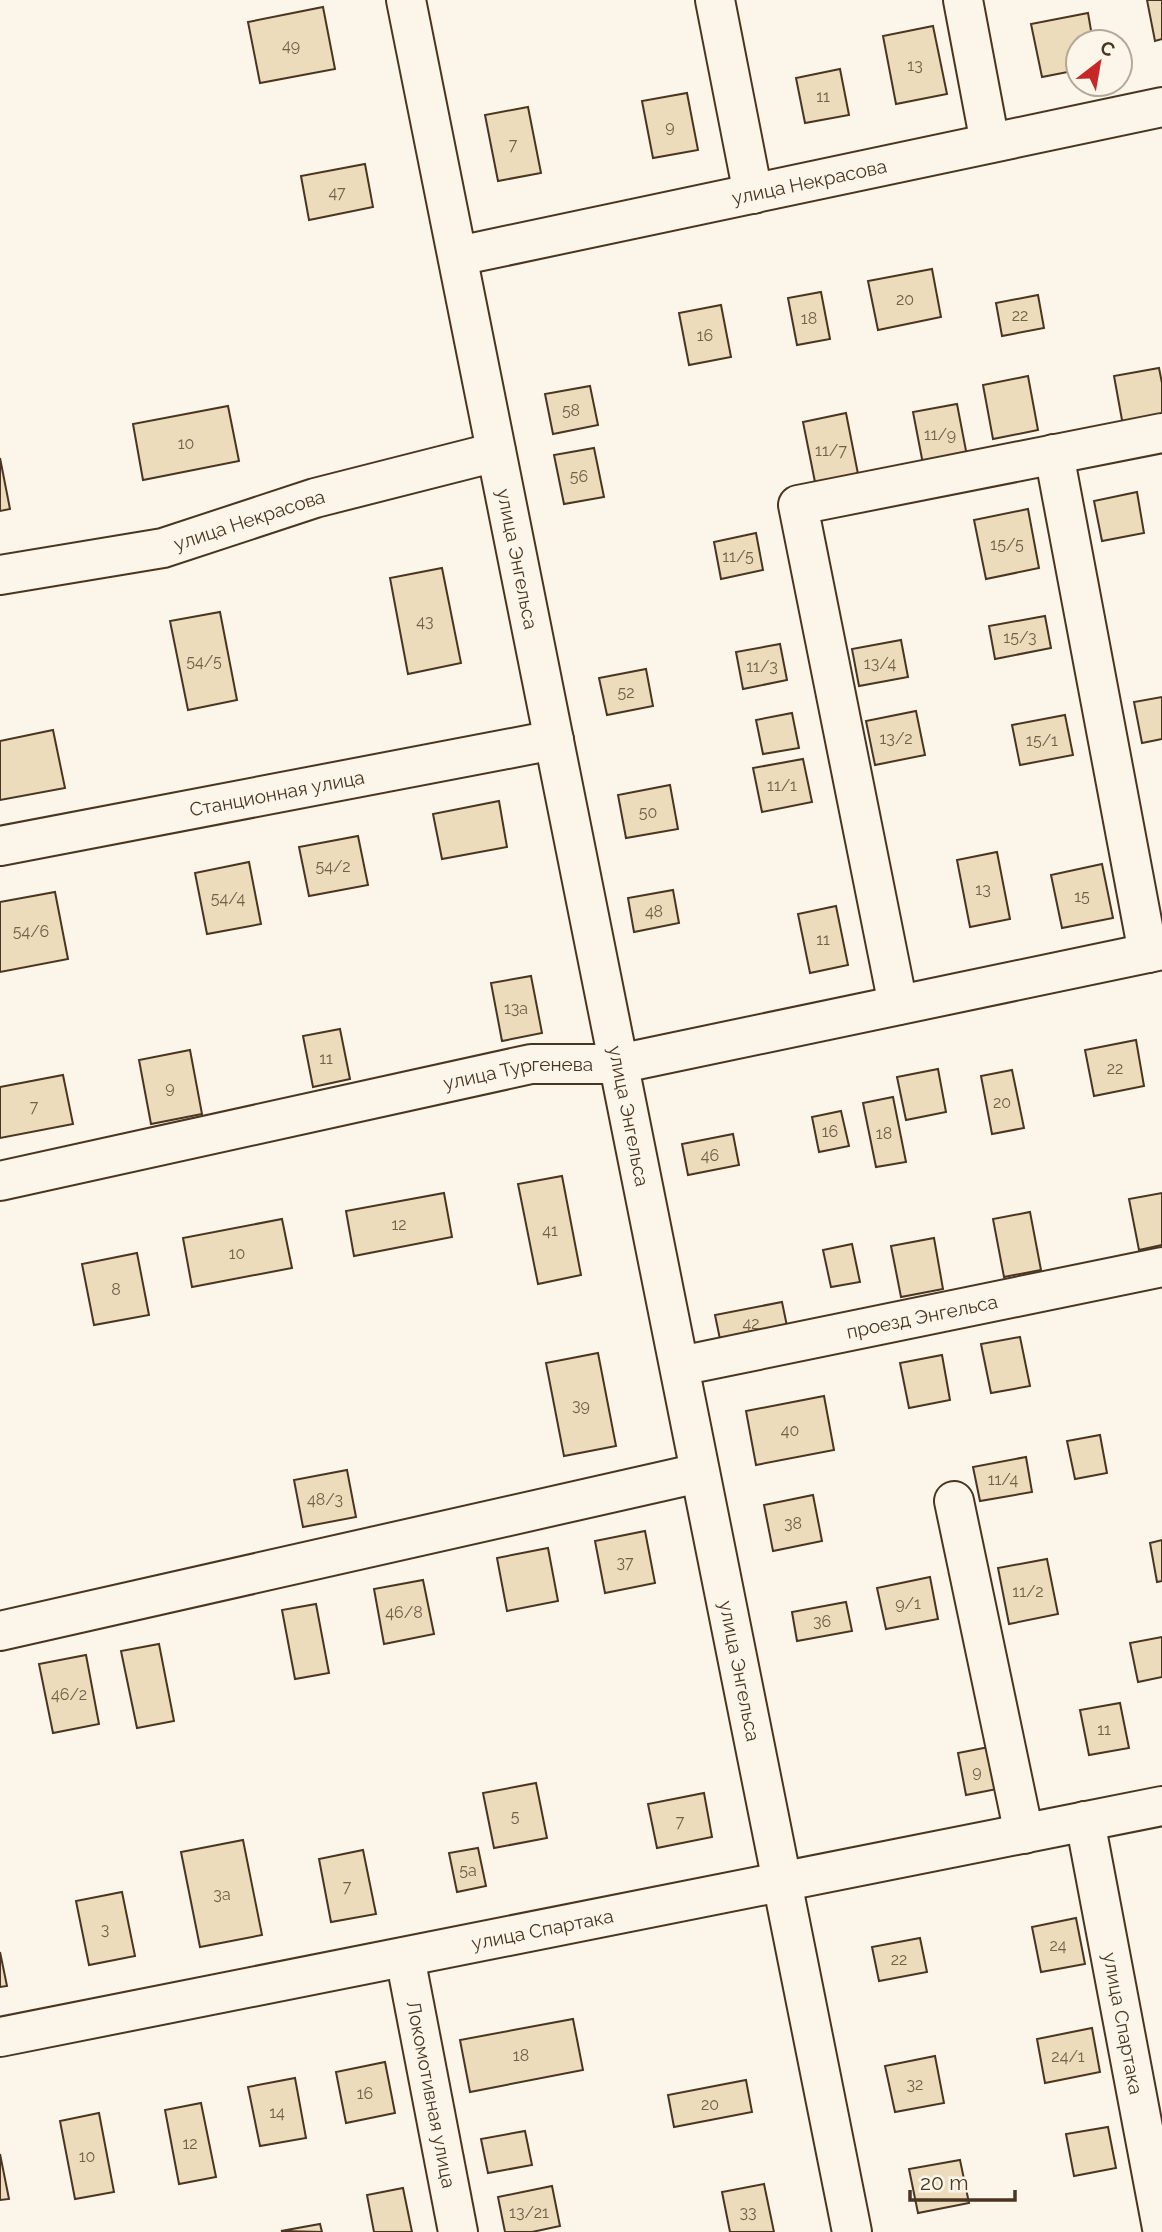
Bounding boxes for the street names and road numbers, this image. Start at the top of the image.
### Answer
street label: улица Некрасова [730,155,889,209]
street label: улица Некрасова [171,485,327,555]
street label: улица Энгельса [493,487,542,631]
street label: Станционная улица [188,766,366,820]
street label: улица Энгельса [604,1044,654,1188]
street label: улица Тургенева [441,1053,593,1094]
street label: проезд Энгельса [844,1290,1000,1343]
street label: улица Энгельса [715,1599,765,1743]
street label: улица Спартака [470,1904,615,1954]
street label: улица Спартака [1099,1951,1148,2096]
street label: Локомотивная улица [403,1999,460,2190]

